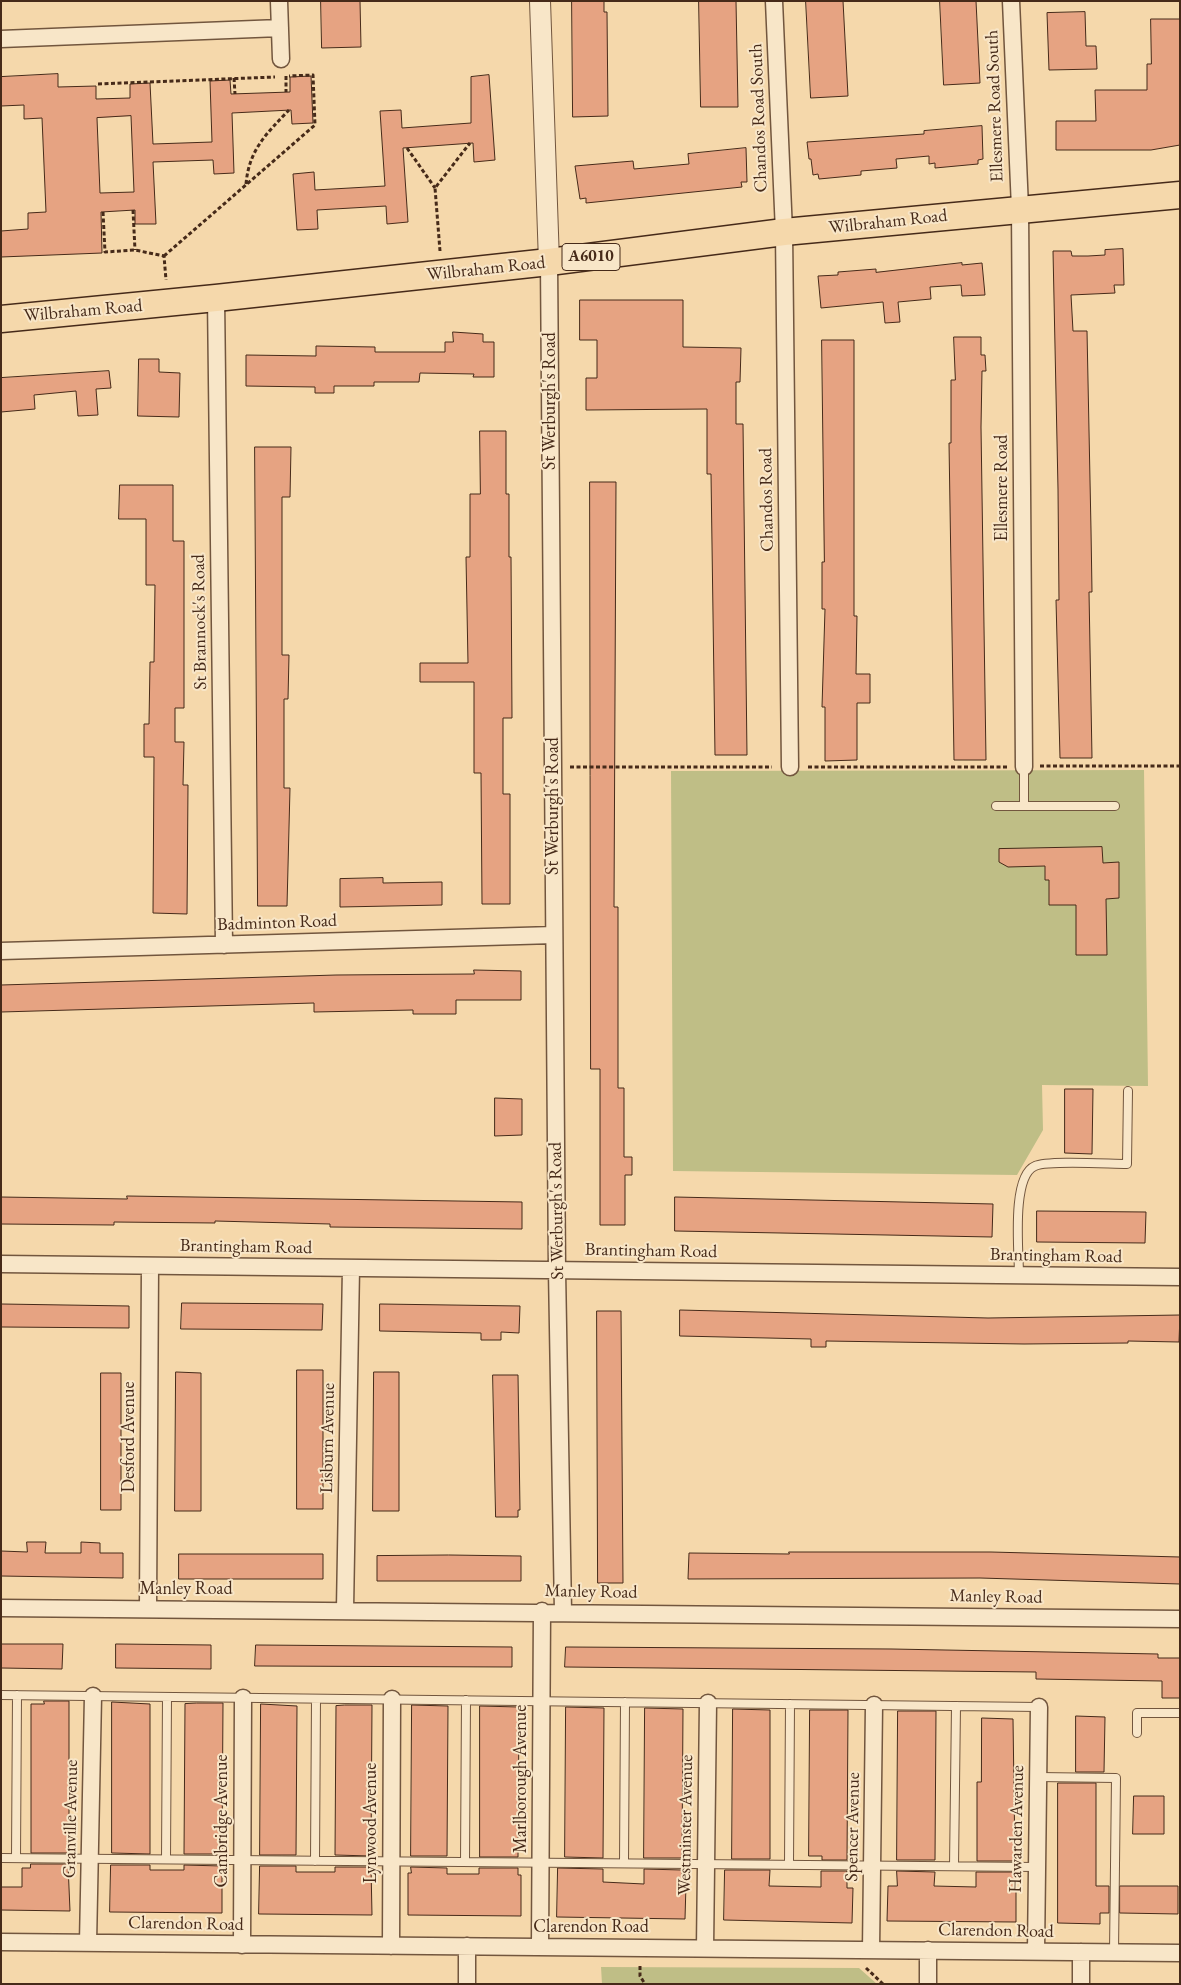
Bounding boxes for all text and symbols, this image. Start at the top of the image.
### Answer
street label: Ellesmere Road South [982,30,1008,182]
street label: Chandos Road South [746,43,772,193]
street label: Wilbraham Road [828,205,948,239]
road number: A6010 [562,243,620,270]
street label: Wilbraham Road [426,252,546,286]
street label: Wilbraham Road [23,295,143,327]
street label: St Werburgh's Road [539,332,561,470]
street label: Ellesmere Road [991,435,1013,541]
street label: Chandos Road [755,448,779,552]
street label: St Brannock's Road [188,554,212,690]
street label: St Werburgh's Road [542,737,564,875]
street label: Badminton Road [217,910,337,936]
street label: St Werburgh's Road [545,1142,569,1280]
street label: Brantingham Road [180,1235,312,1259]
street label: Brantingham Road [585,1239,717,1263]
street label: Brantingham Road [990,1244,1122,1268]
street label: Desford Avenue [118,1382,140,1492]
street label: Lisburn Avenue [316,1383,340,1493]
street label: Manley Road [139,1578,233,1600]
street label: Manley Road [544,1580,638,1604]
street label: Manley Road [949,1585,1043,1609]
street label: Marlborough Avenue [510,1705,532,1853]
street label: Westminster Avenue [674,1754,698,1896]
street label: Cambridge Avenue [211,1755,233,1887]
street label: Granville Avenue [59,1760,83,1878]
street label: Lynwood Avenue [360,1763,382,1883]
street label: Hawarden Avenue [1005,1765,1029,1893]
street label: Spencer Avenue [841,1772,865,1882]
street label: Clarendon Road [128,1912,244,1936]
street label: Clarendon Road [533,1916,649,1938]
street label: Clarendon Road [938,1919,1054,1943]

